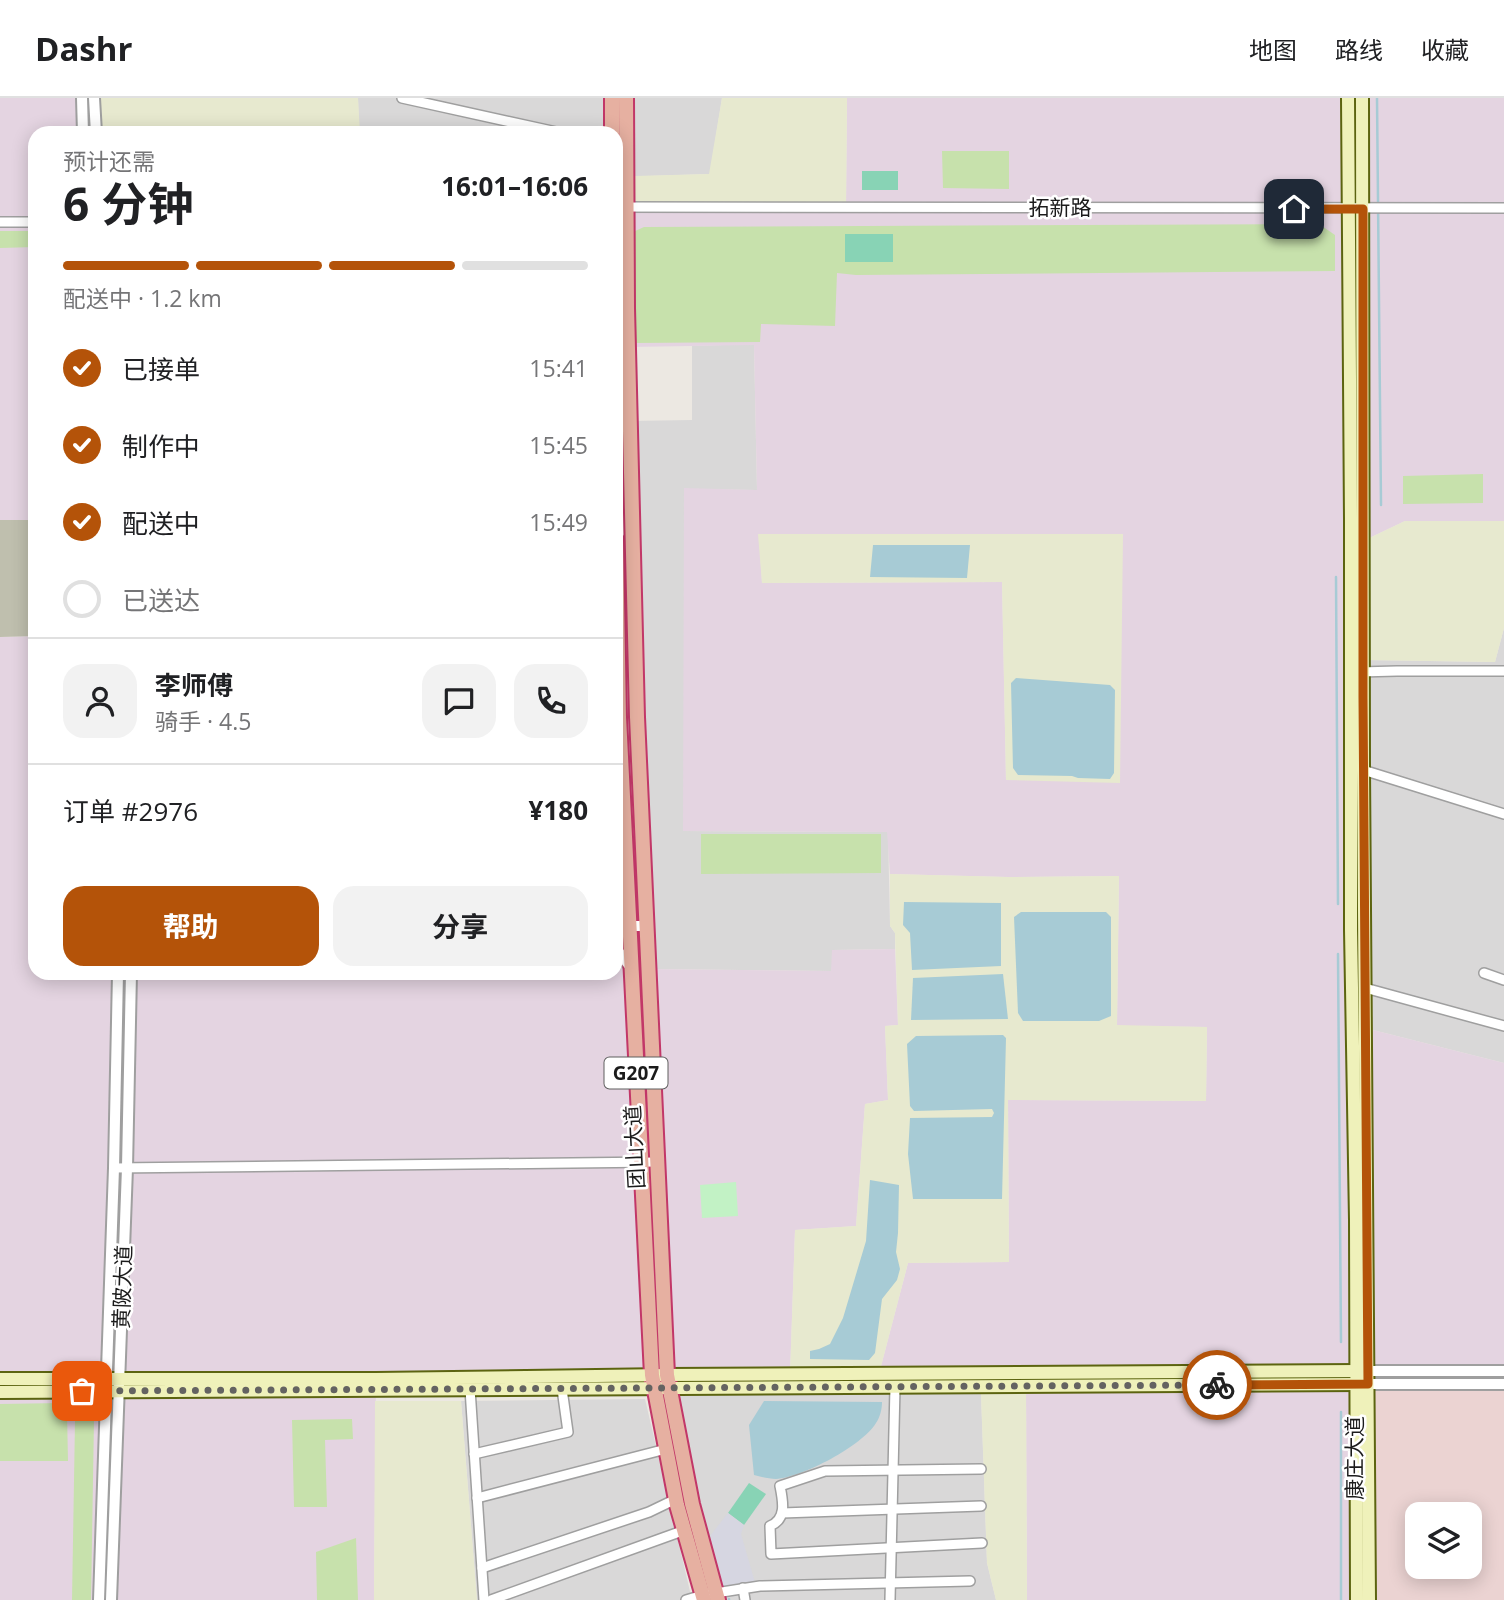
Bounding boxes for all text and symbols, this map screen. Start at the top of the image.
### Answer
text: Dashr [35,26,132,71]
text: 地图 [1249,33,1297,66]
text: 路线 [1335,33,1383,66]
text: 收藏 [1421,33,1469,66]
text: 预计还需 [63,145,155,177]
text: 16:01–16:06 [441,168,588,204]
text: 6 分钟 [63,172,193,234]
pin [1264,179,1324,239]
icon: home [1275,190,1313,228]
street label: 拓新路 [1029,193,1092,221]
text: 配送中 · 1.2 km [63,282,222,314]
icon: check [63,349,101,387]
text: 已接单 [122,351,200,387]
text: 15:41 [529,352,588,384]
icon: check [63,426,101,464]
text: 制作中 [122,428,200,464]
text: 15:45 [529,429,588,461]
icon: check [63,503,101,541]
text: 配送中 [122,505,200,541]
text: 15:49 [529,506,588,538]
text: 已送达 [122,582,200,618]
button: person [63,664,137,738]
button: chat [422,664,496,738]
button: phone [514,664,588,738]
text: 李师傅 [155,667,233,703]
text: 骑手 · 4.5 [155,705,251,737]
text: ¥180 [529,792,588,828]
text: 订单 #2976 [63,793,198,829]
button: 帮助 [63,886,319,966]
button: 分享 [333,886,588,966]
road number: G207 [604,1057,668,1088]
street label: 团山大道 [618,1104,650,1190]
street label: 黄陂大道 [107,1245,137,1329]
courier [1182,1350,1252,1420]
pin [52,1361,112,1421]
icon: bike [1198,1366,1236,1404]
icon: bag [63,1372,101,1410]
street label: 康庄大道 [1340,1416,1368,1500]
map controls [1405,1502,1482,1579]
button: layers [1405,1502,1482,1579]

